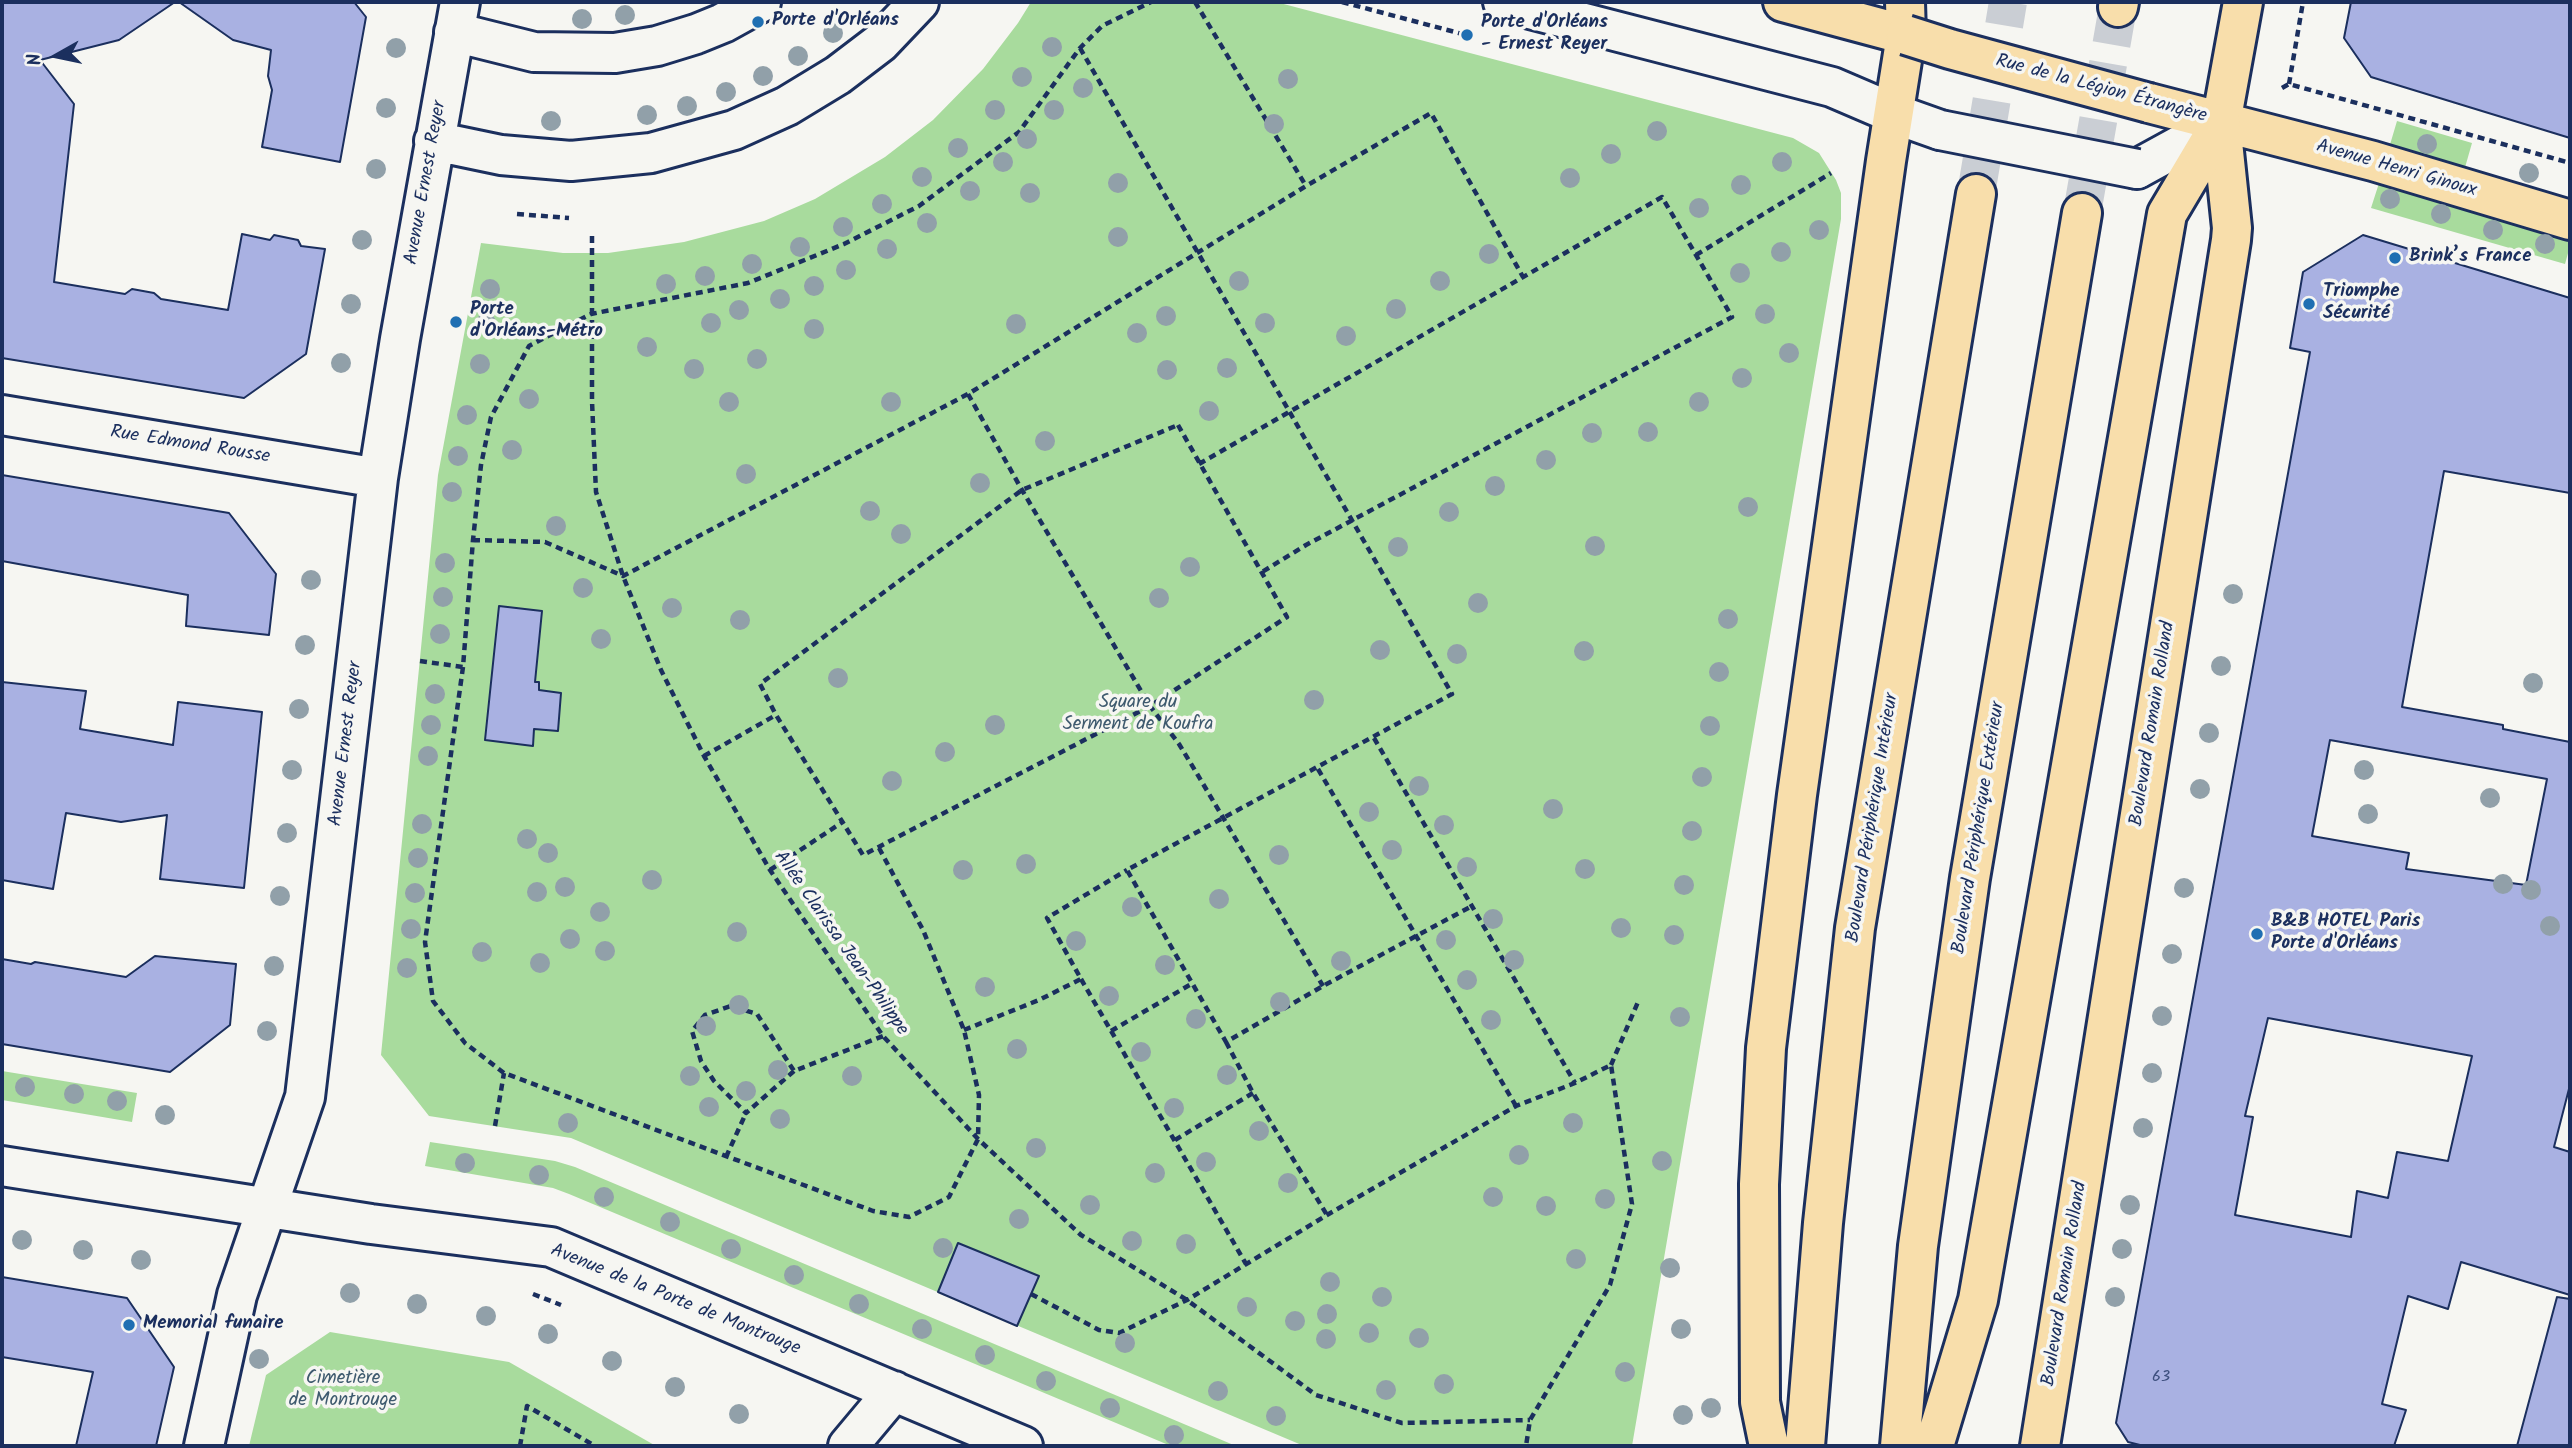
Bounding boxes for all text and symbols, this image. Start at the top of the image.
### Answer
place label: Porte d'Orléans [772,11,899,33]
place label: Porte d'Orléans - Ernest Reyer [1481,13,1608,57]
marker: Porte d'Orléans [750,14,766,30]
north arrow [21,21,91,91]
marker: Porte d'Orléans - Ernest Reyer [1459,27,1475,43]
text: N [20,51,51,68]
street label: Rue de la Légion Étrangère [1993,51,2209,129]
street label: Avenue Ernest Reyer [401,99,453,267]
street label: Avenue Henri Ginoux [2313,136,2479,204]
place label: Brink’s France [2409,247,2531,269]
marker: Brink’s France [2387,250,2403,266]
place label: Triomphe Sécurité [2323,282,2400,326]
marker: Triomphe Sécurité [2301,296,2317,312]
place label: Porte d'Orléans-Métro [470,300,603,344]
marker: Porte d'Orléans-Métro [448,314,464,330]
street label: Rue Edmond Rousse [108,422,272,470]
street label: Boulevard Romain Rolland [2127,620,2181,828]
street label: Avenue Ernest Reyer [326,660,368,828]
street label: Boulevard Périphérique Intérieur [1843,692,1905,944]
park label: Square du Serment de Koufra [1063,693,1213,737]
street label: Boulevard Périphérique Extérieur [1949,700,2011,956]
street label: Allée Clarissa Jean-Philippe [768,847,912,1041]
place label: B&B HOTEL Paris Porte d'Orléans [2271,912,2420,956]
marker: B&B HOTEL Paris Porte d'Orléans [2249,926,2265,942]
street label: Boulevard Romain Rolland [2039,1180,2093,1388]
street label: Avenue de la Porte de Montrouge [547,1240,803,1362]
place label: Memorial funaire [143,1314,284,1336]
marker: Memorial funaire [121,1317,137,1333]
house number: 63 [2152,1368,2170,1388]
park label: Cimetière de Montrouge [289,1369,397,1413]

